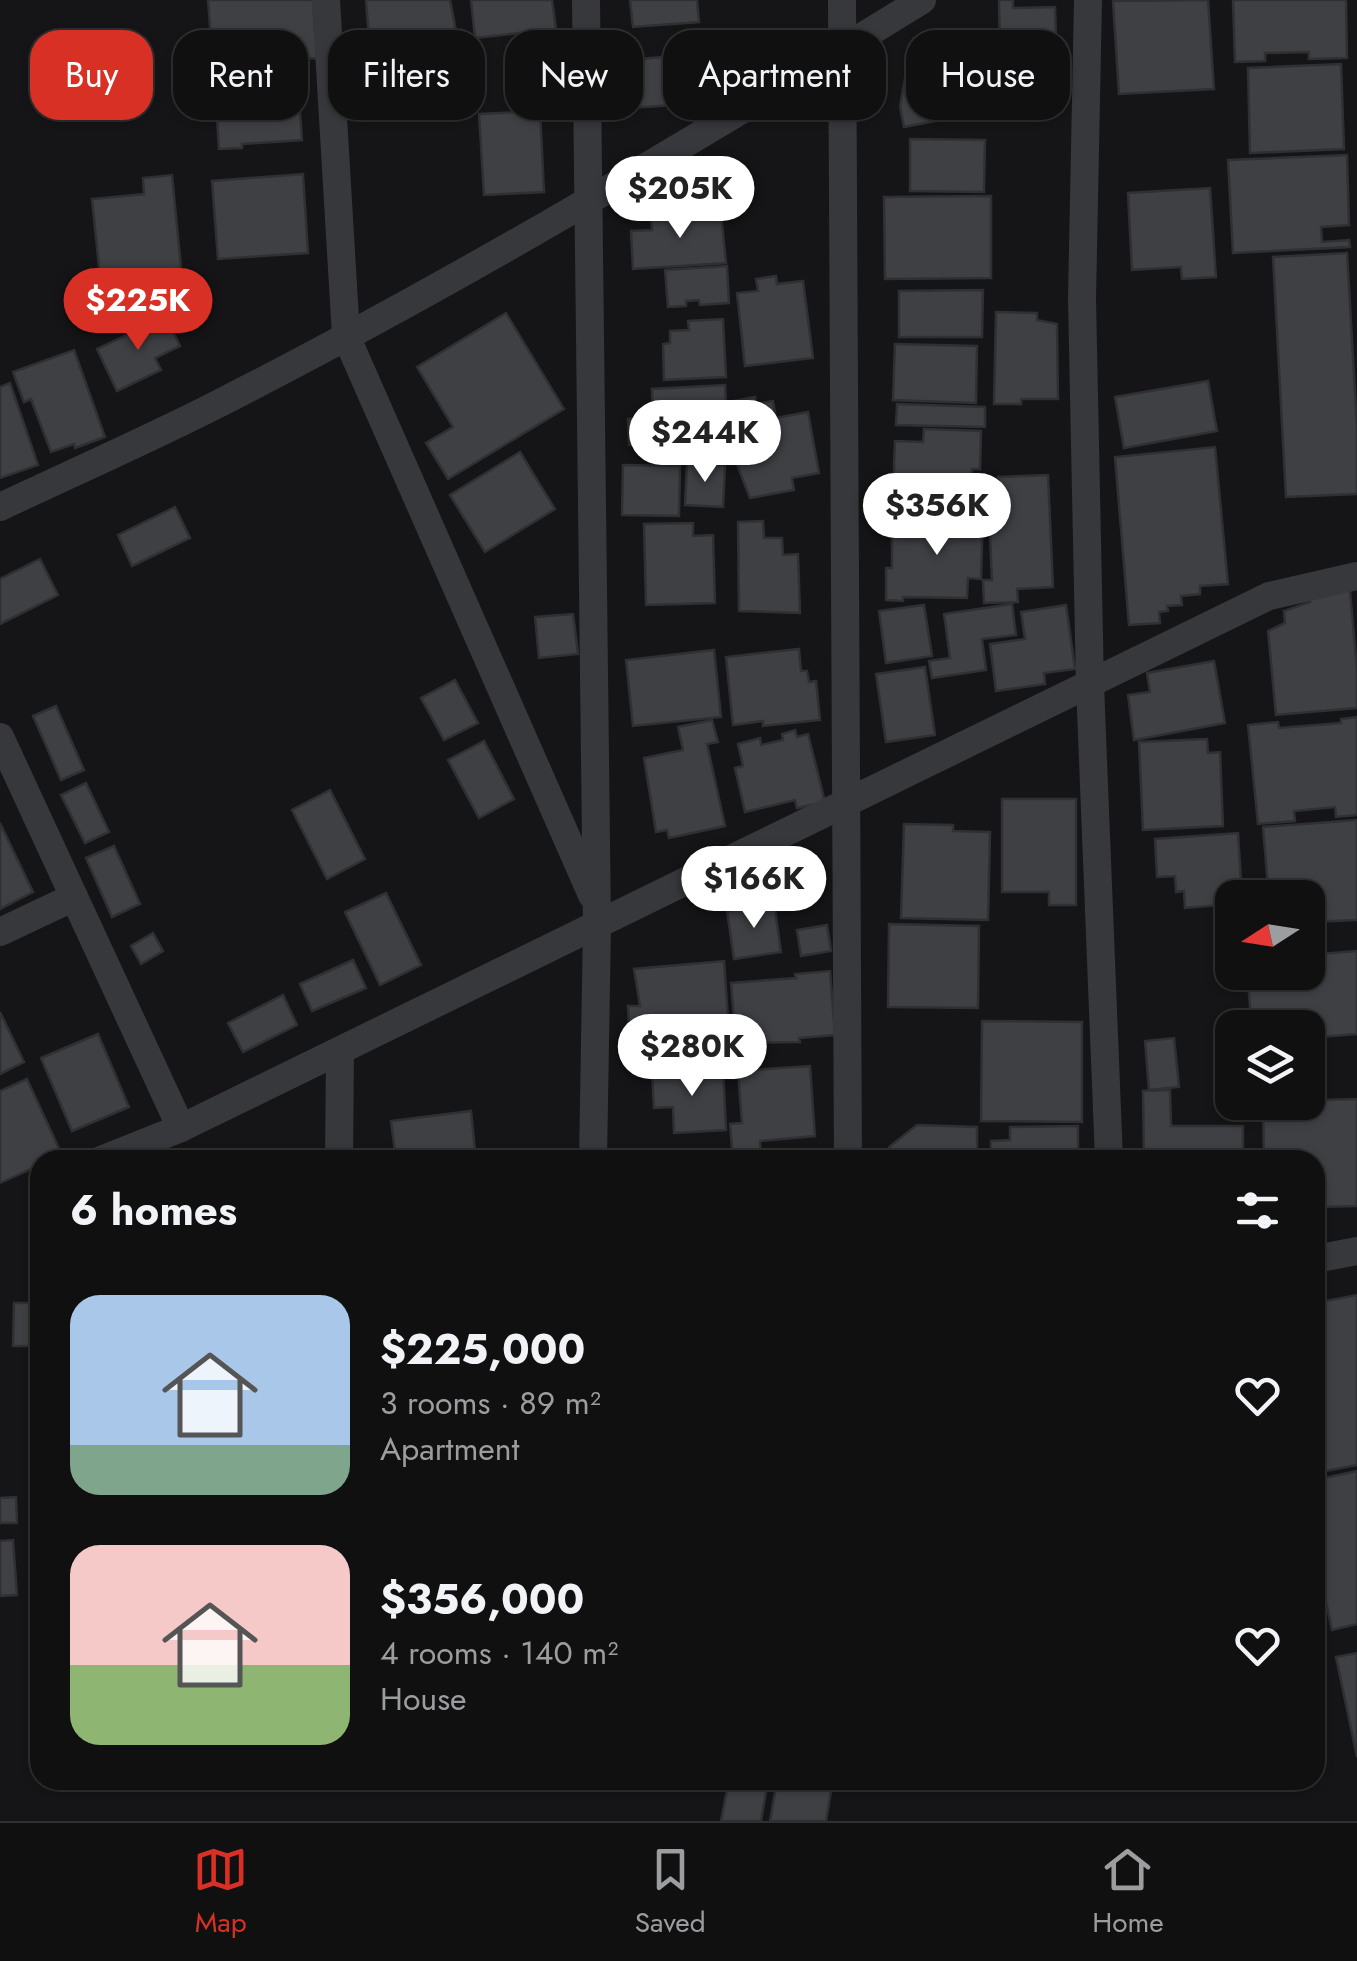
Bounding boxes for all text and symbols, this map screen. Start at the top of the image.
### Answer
chip: Buy [30,30,153,120]
chip: Rent [173,30,308,120]
chip: Filters [328,30,485,120]
chip: New [505,30,643,120]
chip: Apartment [663,30,886,120]
chip: House [906,30,1070,120]
pin: $205K [610,156,750,241]
text: $205K [627,165,733,211]
pin: $225K [68,268,208,353]
text: $225K [86,277,190,323]
pin: $244K [635,400,775,485]
text: $244K [651,409,759,455]
pin: $356K [867,473,1007,558]
text: $356K [885,482,989,528]
pin: $166K [684,846,824,931]
text: $166K [703,855,805,901]
north arrow [1215,880,1325,990]
map controls [1215,880,1325,1120]
button: layers [1215,1010,1325,1120]
pin: $280K [622,1014,762,1099]
text: $280K [640,1023,744,1069]
text: 6 homes [70,1180,237,1241]
icon: filters [1230,1183,1285,1238]
text: $225,000 [380,1319,585,1380]
icon: home [150,1335,270,1455]
icon: heart [1230,1368,1285,1423]
text: 3 rooms · 89 m² [380,1380,601,1426]
text: Apartment [380,1426,519,1472]
text: $356,000 [380,1569,584,1630]
icon: home [150,1585,270,1705]
icon: heart [1230,1618,1285,1673]
text: 4 rooms · 140 m² [380,1630,618,1676]
text: House [380,1676,467,1722]
tab: Map [193,1842,248,1943]
tab: Saved [635,1842,706,1943]
tab: Home [1092,1842,1164,1943]

